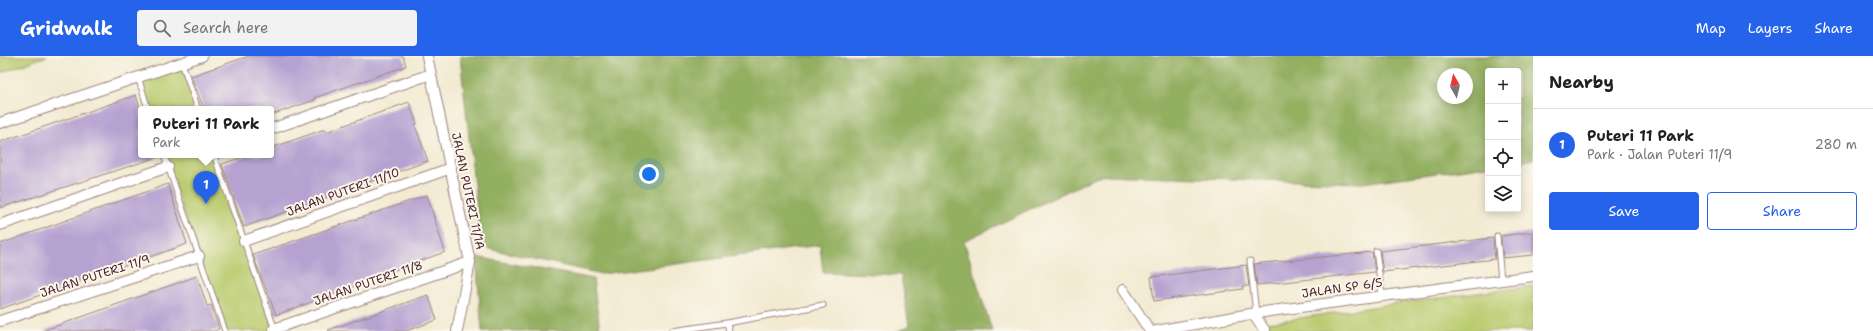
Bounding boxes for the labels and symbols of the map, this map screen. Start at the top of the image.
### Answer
north arrow [1437,68,1473,104]
street label: JALAN PUTERI 11/1A [448,131,488,251]
street label: JALAN PUTERI 11/10 [284,164,402,220]
your location [639,164,659,184]
pin: 1 [193,171,219,204]
street label: JALAN PUTERI 11/9 [38,251,152,301]
street label: JALAN PUTERI 11/8 [311,257,425,309]
street label: JALAN SP 6/5 [1300,274,1384,302]

